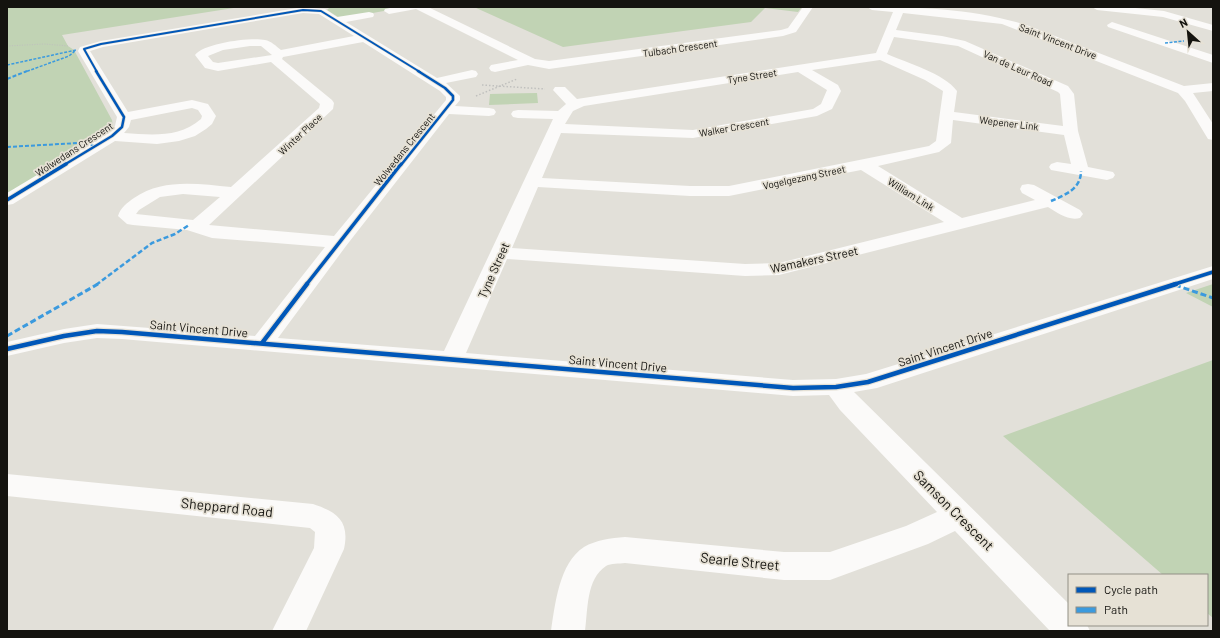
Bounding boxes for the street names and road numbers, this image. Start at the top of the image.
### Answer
street label: Saint Vincent Drive [1018,21,1098,61]
street label: Tulbach Crescent [642,37,718,59]
street label: Van de Leur Road [981,47,1055,89]
street label: Tyne Street [726,66,778,86]
street label: Wolwedans Crescent [371,110,437,188]
street label: Winter Place [276,111,324,157]
street label: Wepener Link [979,113,1039,133]
street label: Walker Crescent [698,115,770,139]
street label: Wolwedans Crescent [33,119,115,179]
street label: Vogelgezang Street [762,162,847,192]
street label: William Link [886,175,936,213]
street label: Tyne Street [474,240,512,300]
street label: Wamakers Street [769,243,859,275]
street label: Saint Vincent Drive [149,317,249,339]
street label: Saint Vincent Drive [896,325,994,369]
street label: Saint Vincent Drive [568,352,668,374]
street label: Samson Crescent [910,466,998,554]
street label: Sheppard Road [180,494,274,520]
street label: Searle Street [700,548,780,574]

